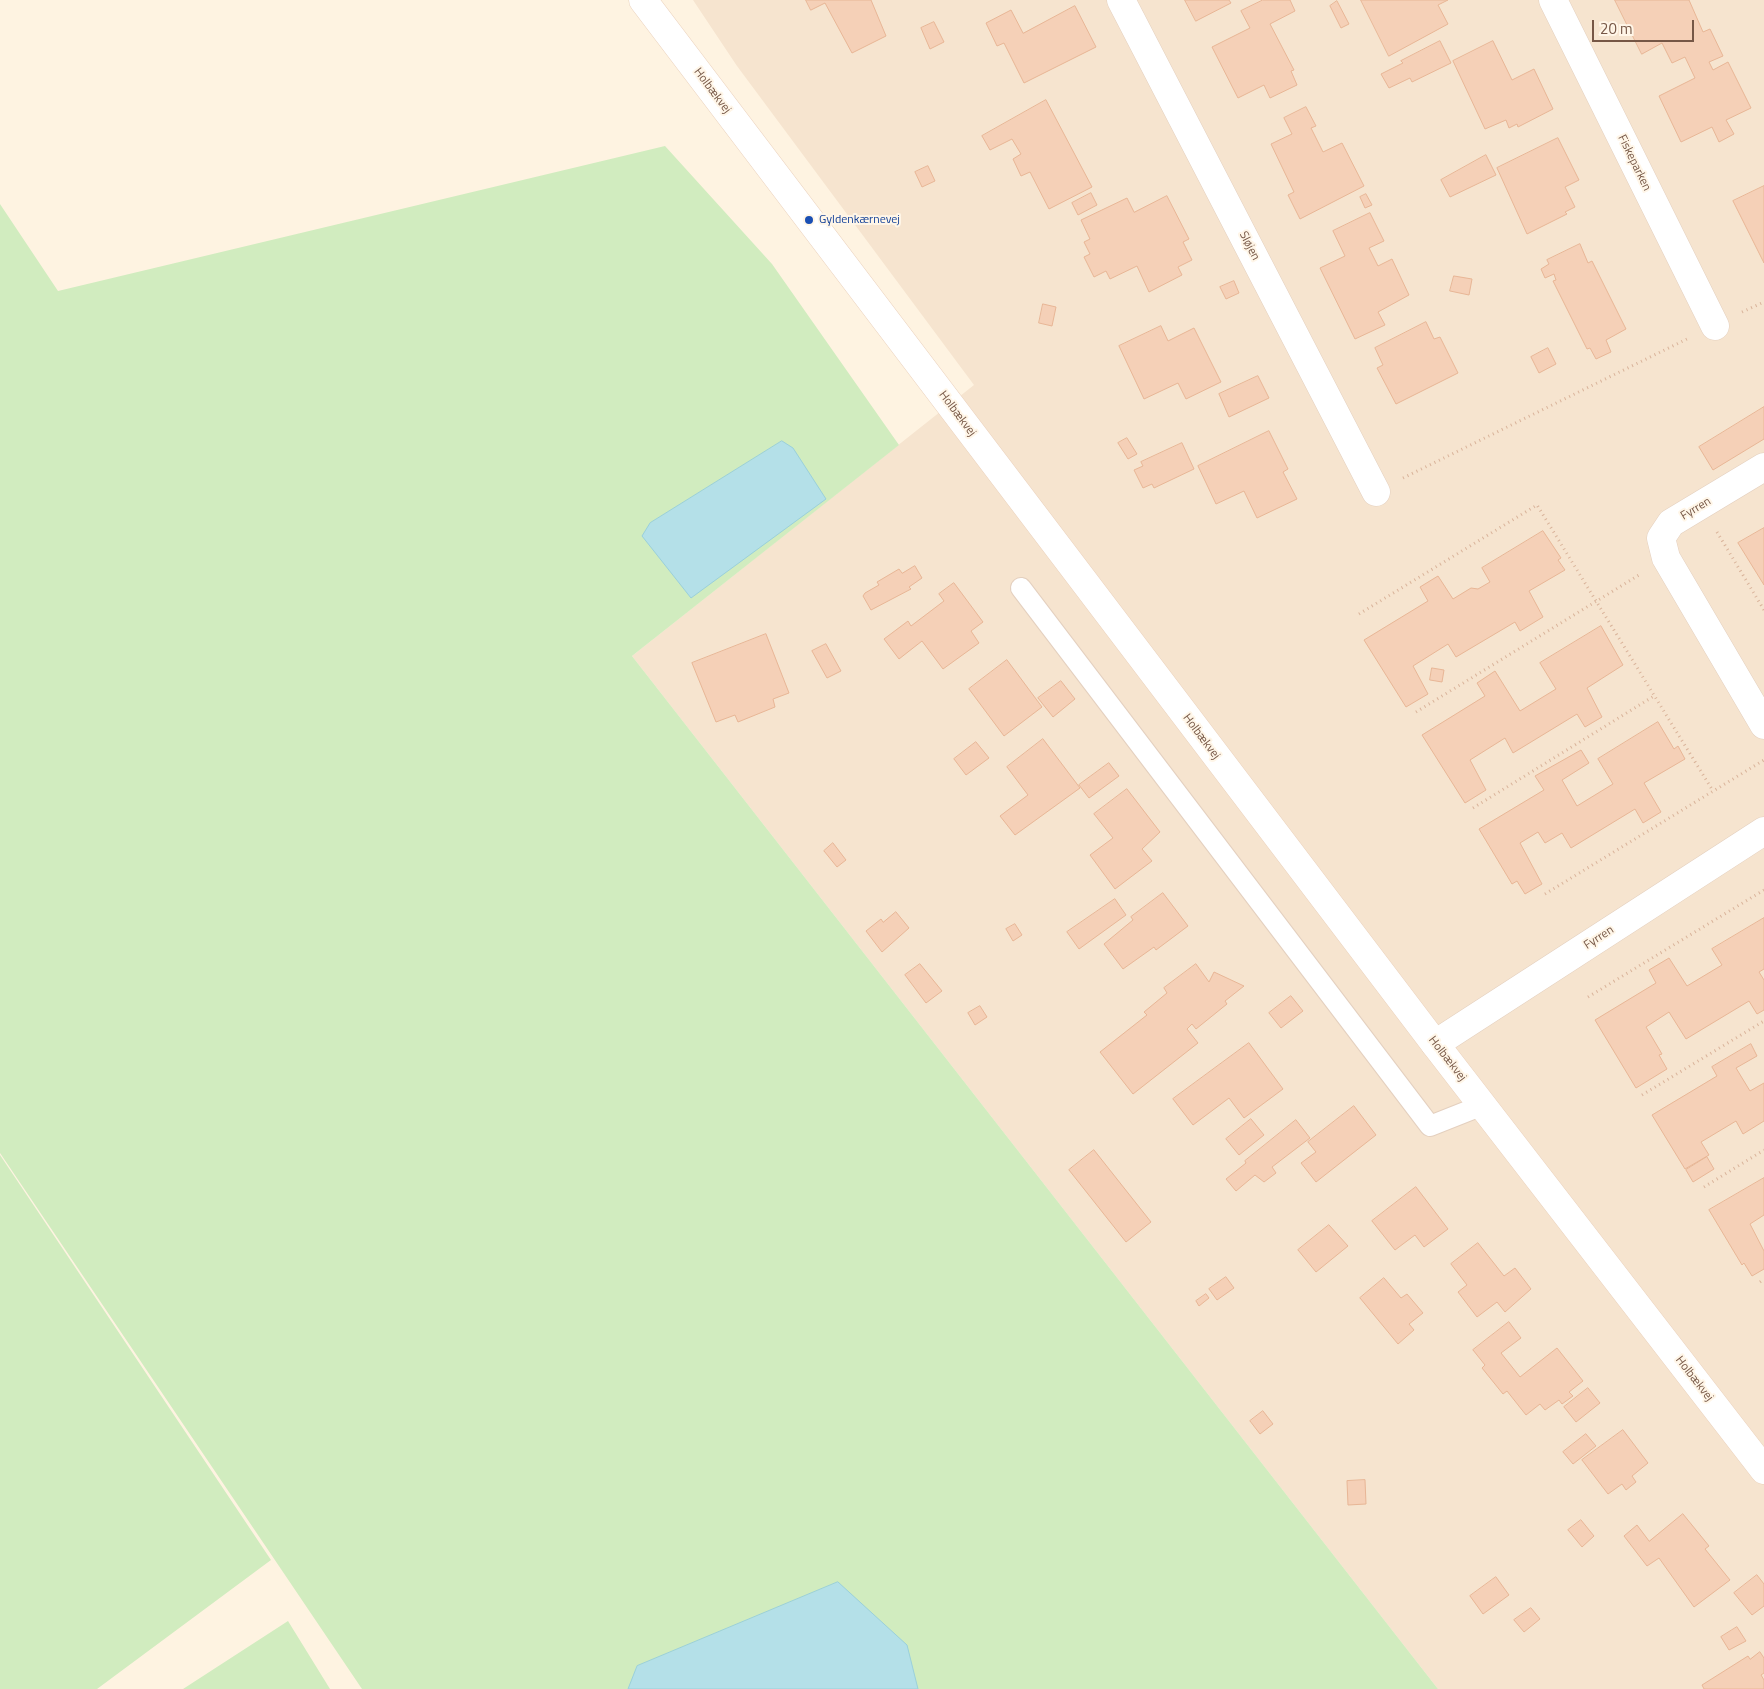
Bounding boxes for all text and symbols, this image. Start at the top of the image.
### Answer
scale bar [1594,10,1696,42]
text: 20 m [1600,17,1633,40]
street label: Holbækvej [690,65,734,117]
street label: Fiskeparken [1614,133,1654,193]
place label: Gyldenkærnevej [819,213,900,227]
marker: Gyldenkærnevej [803,214,815,226]
street label: Sløjen [1236,229,1262,263]
street label: Holbækvej [935,388,979,440]
street label: Fyrren [1678,494,1714,524]
street label: Holbækvej [1179,711,1223,763]
street label: Fyrren [1581,923,1617,953]
street label: Holbækvej [1425,1034,1469,1084]
street label: Holbækvej [1672,1354,1716,1404]

